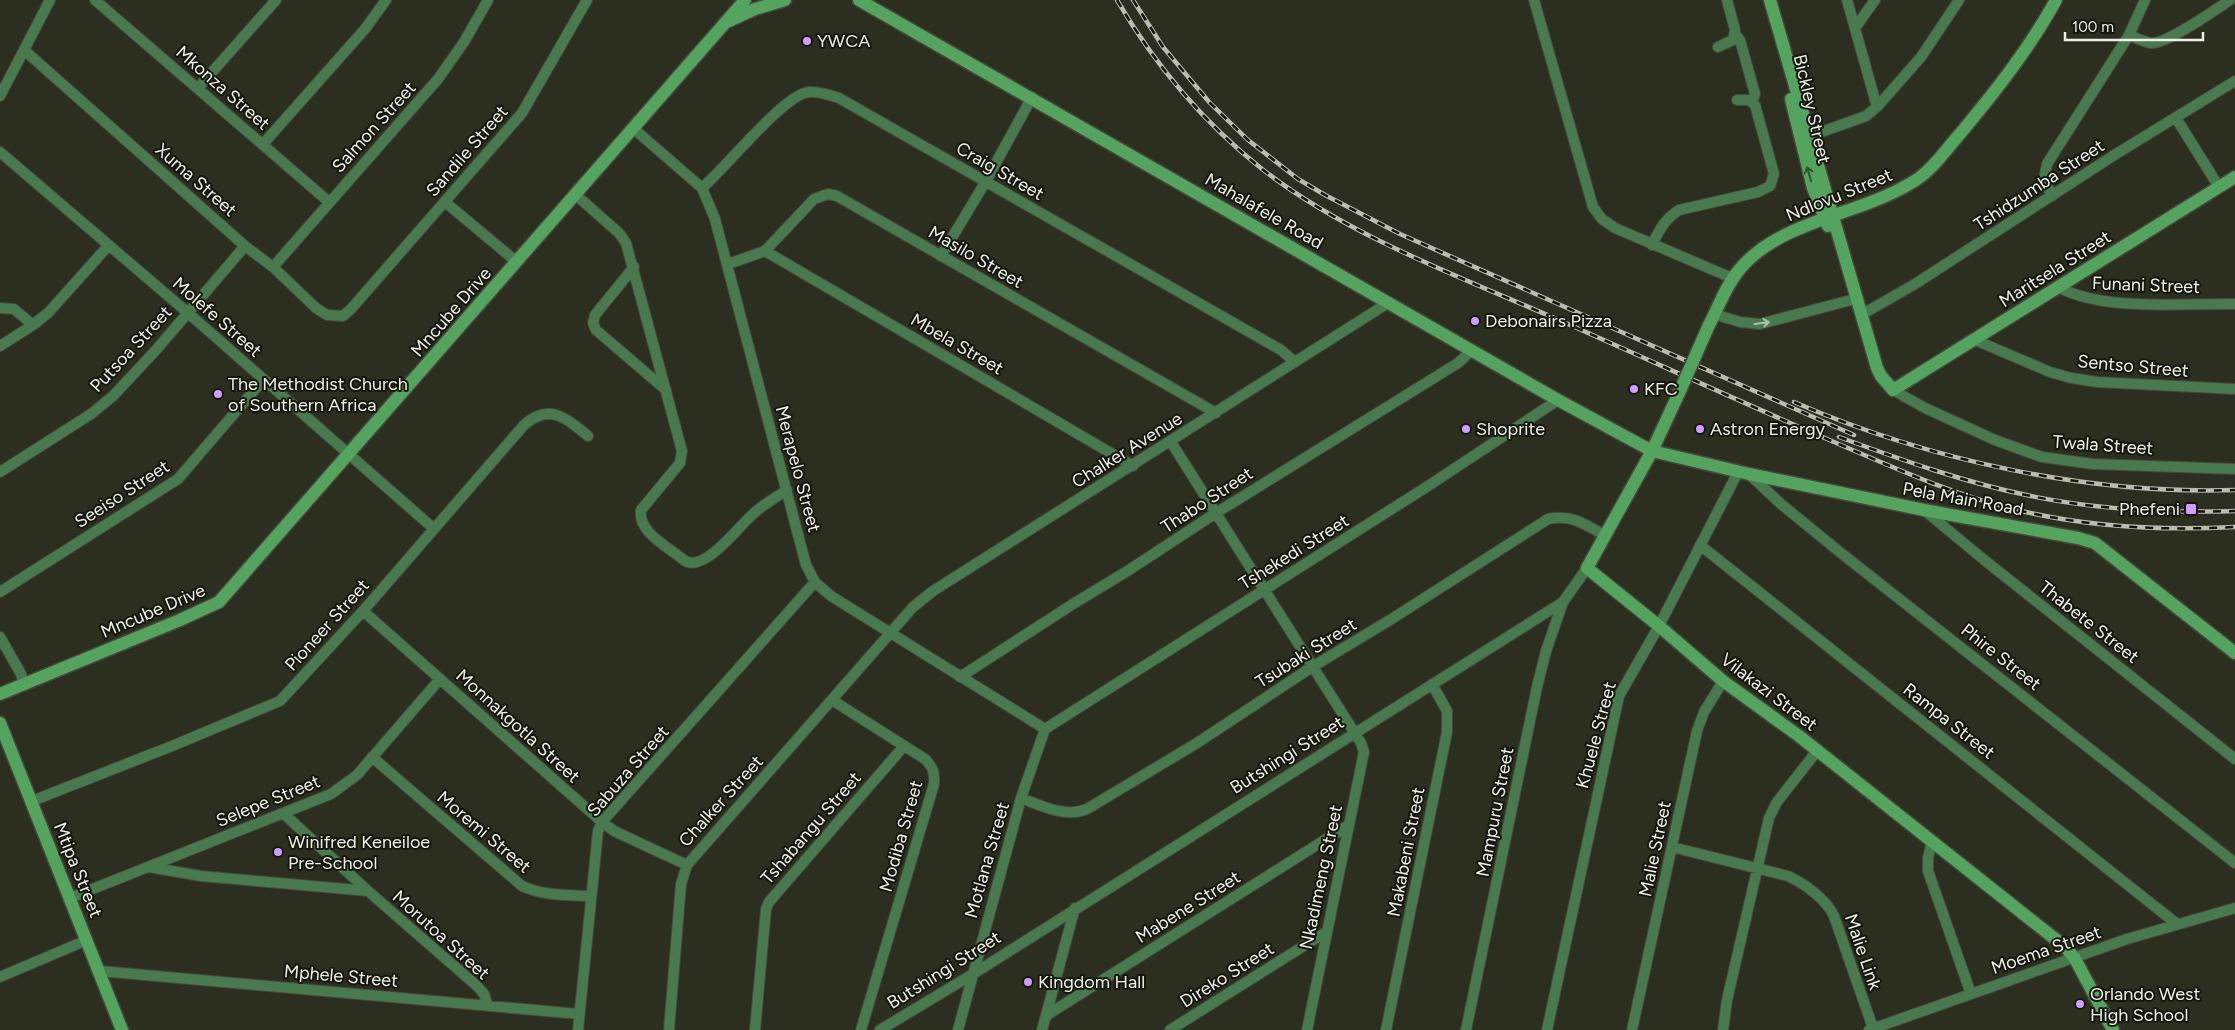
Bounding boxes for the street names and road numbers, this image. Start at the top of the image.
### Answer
street label: Mkonza Street [172,41,275,135]
street label: Bickley Street [1789,52,1835,166]
street label: Salmon Street [327,77,421,177]
street label: Sandile Street [421,101,513,201]
street label: Tshidzumba Street [1970,135,2108,235]
street label: Craig Street [952,137,1048,205]
street label: Xuma Street [151,139,241,221]
street label: Ndlovu Street [1783,164,1896,226]
street label: Mahalafele Road [1201,168,1327,254]
street label: Masilo Street [925,221,1028,293]
street label: Maritsela Street [1995,226,2115,312]
street label: Mncube Drive [406,263,496,361]
street label: Molefe Street [168,272,266,362]
street label: Funani Street [2092,272,2201,298]
street label: Putsoa Street [85,301,177,397]
street label: Mbela Street [907,309,1008,380]
street label: Sentso Street [2077,350,2190,382]
street label: Merapelo Street [771,403,826,535]
street label: Chalker Avenue [1068,407,1186,493]
street label: Twala Street [2052,431,2154,460]
street label: Seeiso Street [70,455,174,533]
street label: Thabo Street [1157,462,1257,538]
street label: Pela Main Road [1901,478,2025,520]
street label: Tshekedi Street [1235,509,1353,595]
street label: Pioneer Street [280,575,374,675]
street label: Thabete Street [2035,576,2144,668]
street label: Mncube Drive [97,579,209,643]
street label: Tsubaki Street [1251,613,1361,693]
street label: Phire Street [1957,619,2046,695]
street label: Vilakazi Street [1716,648,1822,736]
street label: Monnakgotla Street [451,665,585,788]
street label: Rampa Street [1899,678,1999,764]
street label: Khuele Street [1571,679,1621,791]
street label: Butshingi Street [1226,711,1348,799]
street label: Sabuza Street [582,721,674,821]
street label: Mampuru Street [1472,745,1518,879]
street label: Chalker Street [674,751,768,851]
street label: Tshabangu Street [756,767,866,889]
street label: Selepe Street [213,770,323,832]
street label: Modiba Street [875,778,927,894]
street label: Makabeni Street [1383,785,1429,919]
street label: Moremi Street [433,786,536,878]
street label: Motlana Street [960,799,1014,921]
street label: Malie Street [1634,799,1676,899]
street label: Nkadimeng Street [1295,803,1347,951]
street label: Mtipa Street [49,819,107,921]
street label: Mabene Street [1131,866,1245,948]
street label: Morutoa Street [388,886,494,984]
street label: Malie Link [1840,911,1886,993]
street label: Moema Street [1988,921,2104,979]
street label: Butshingi Street [883,926,1005,1014]
street label: Direko Street [1176,937,1278,1012]
street label: Mphele Street [283,960,399,992]

